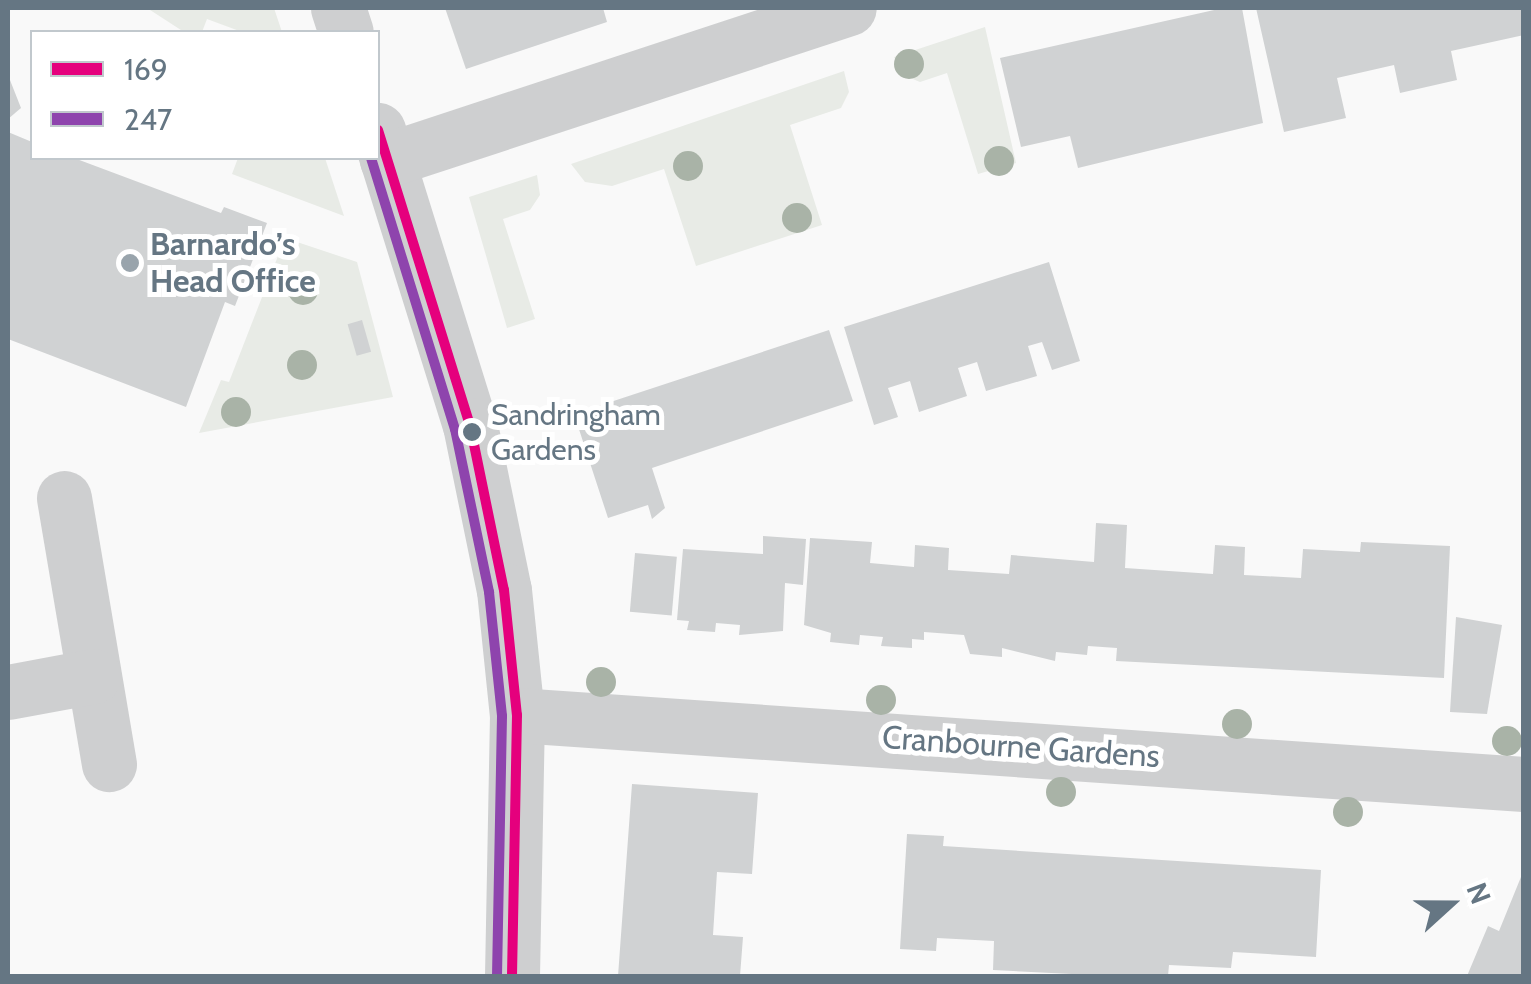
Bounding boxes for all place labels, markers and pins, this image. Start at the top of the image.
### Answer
place label: Barnardo’s Head Office [150,226,316,301]
marker: Barnardo’s Head Office [119,252,141,274]
place label: Sandringham Gardens [491,397,661,468]
marker: Sandringham Gardens [462,422,482,442]

